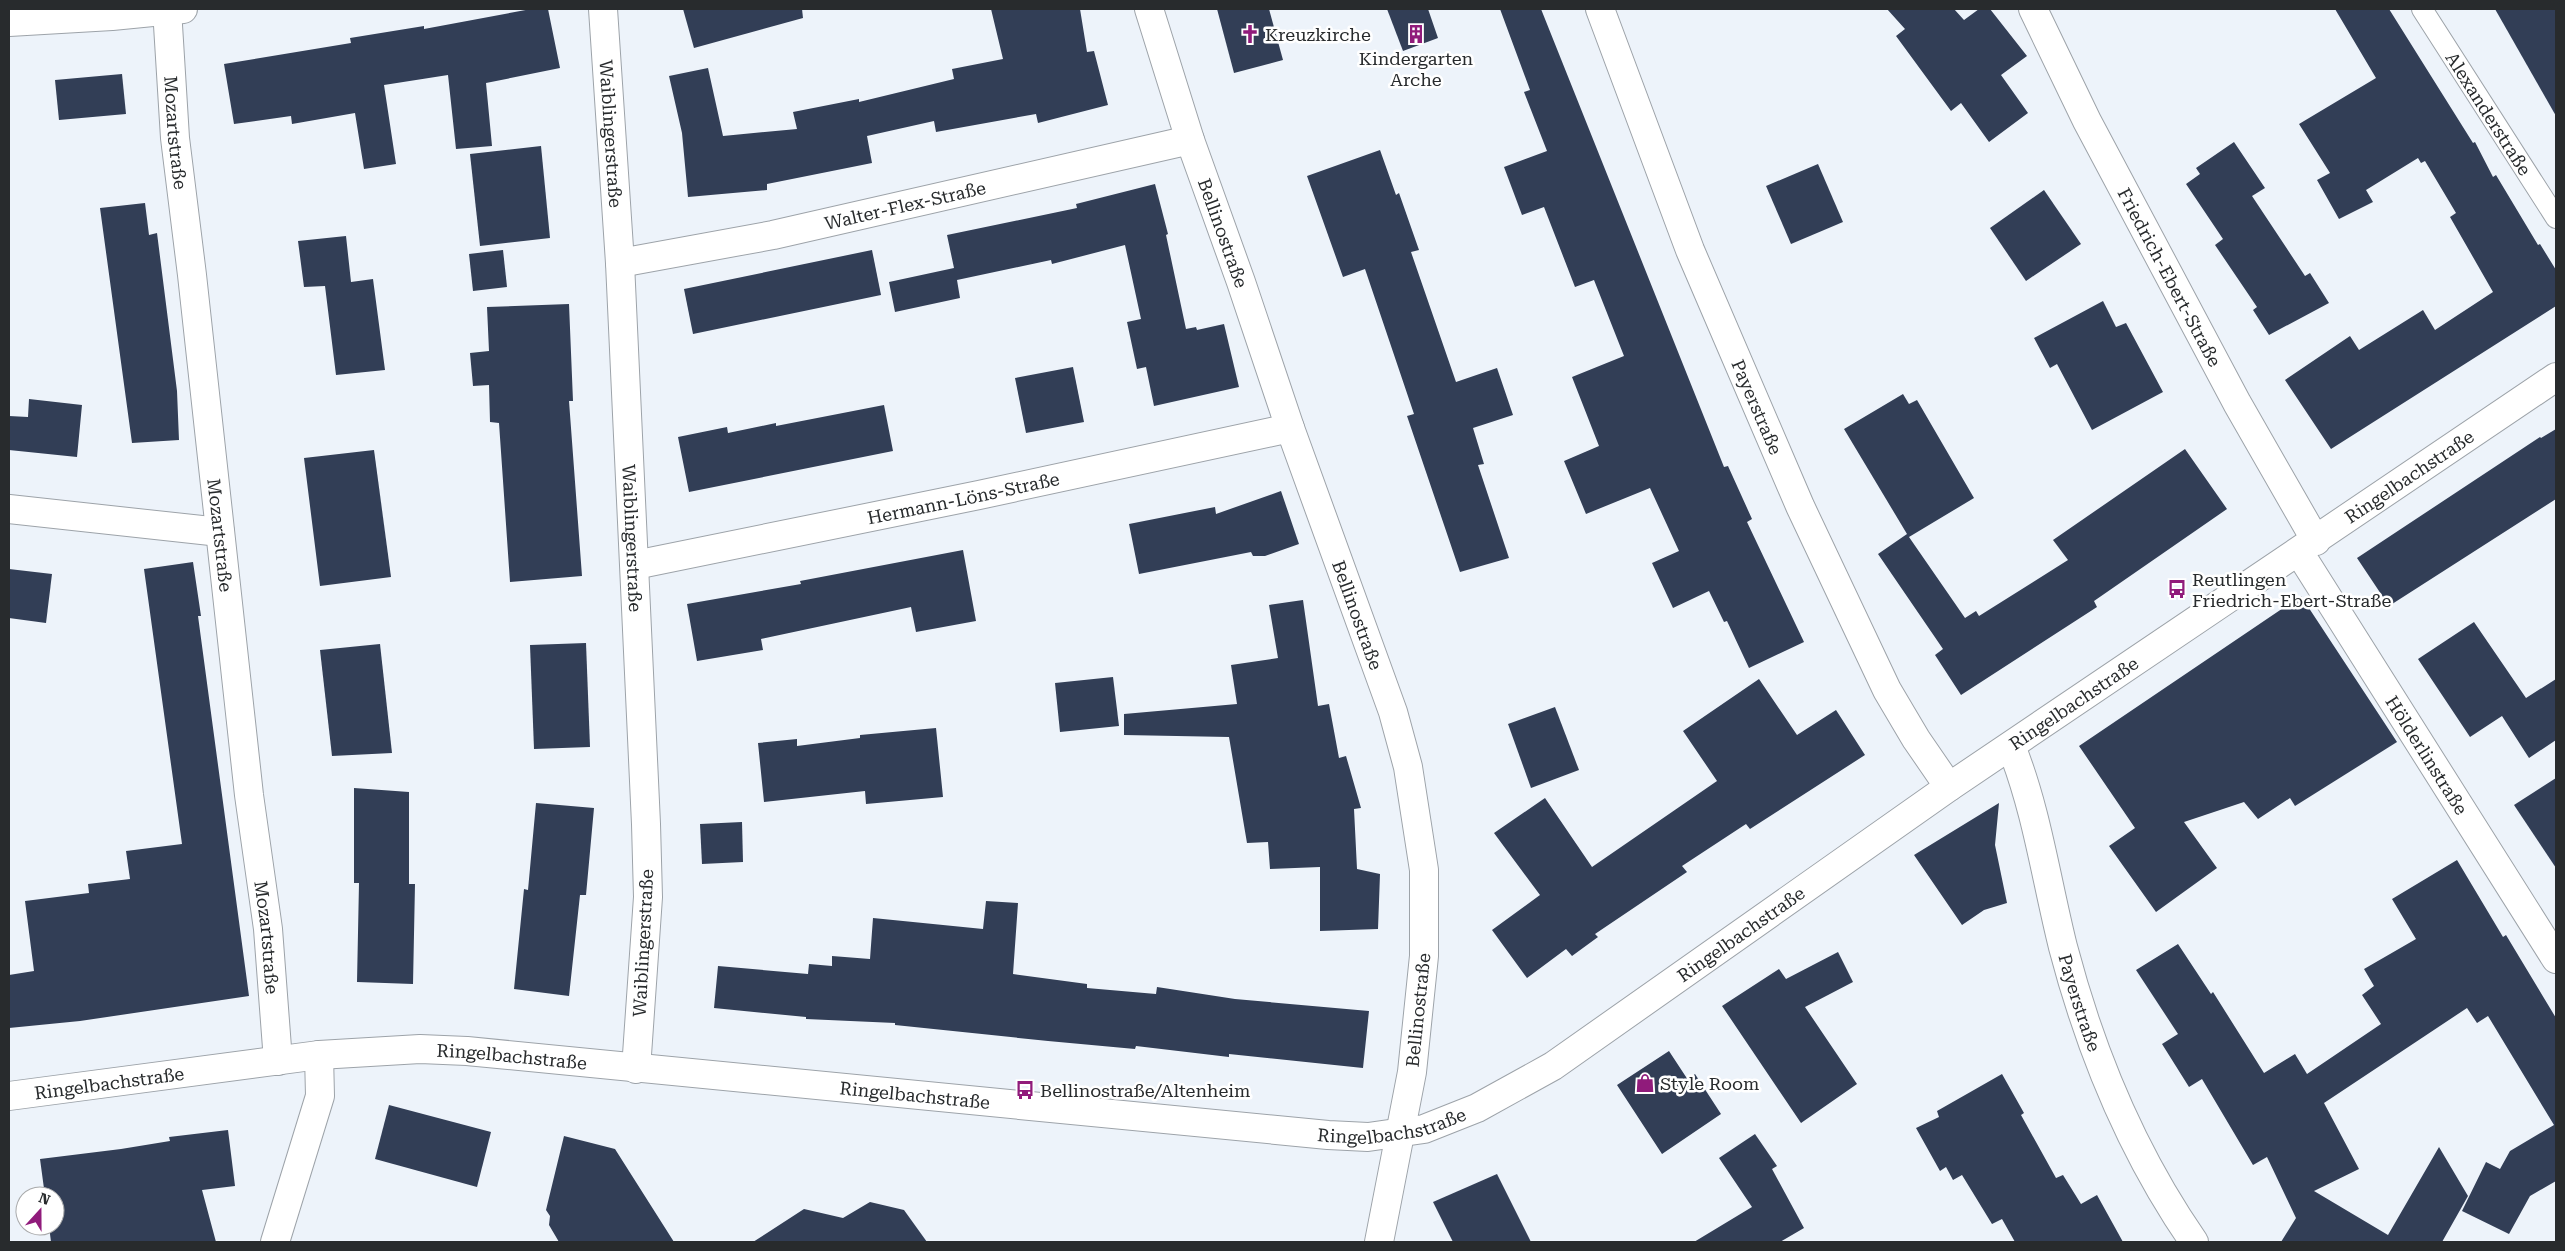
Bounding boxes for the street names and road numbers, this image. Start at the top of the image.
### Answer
street label: Alexanderstraße [2442,48,2536,179]
street label: Waiblingerstraße [596,59,627,208]
street label: Mozartstraße [161,75,192,191]
street label: Bellinostraße [1194,175,1253,290]
street label: Walter-Flex-Straße [822,176,988,233]
street label: Friedrich-Ebert-Straße [2114,184,2226,370]
street label: Payerstraße [1728,356,1787,458]
street label: Ringelbachstraße [2341,425,2478,527]
street label: Waiblingerstraße [619,464,647,613]
street label: Hermann-Löns-Straße [865,467,1061,528]
street label: Mozartstraße [204,477,237,593]
street label: Bellinostraße [1328,557,1387,673]
street label: Ringelbachstraße [2005,652,2142,754]
street label: Hölderlinstraße [2382,692,2473,818]
street label: Waiblingerstraße [629,868,657,1017]
street label: Mozartstraße [251,879,283,995]
street label: Ringelbachstraße [1673,882,1809,986]
street label: Payerstraße [2055,951,2106,1054]
street label: Bellinostraße [1402,952,1434,1068]
street label: Ringelbachstraße [436,1039,588,1073]
street label: Ringelbachstraße [33,1062,185,1103]
street label: Ringelbachstraße [839,1077,991,1112]
street label: Ringelbachstraße [1316,1103,1469,1148]

